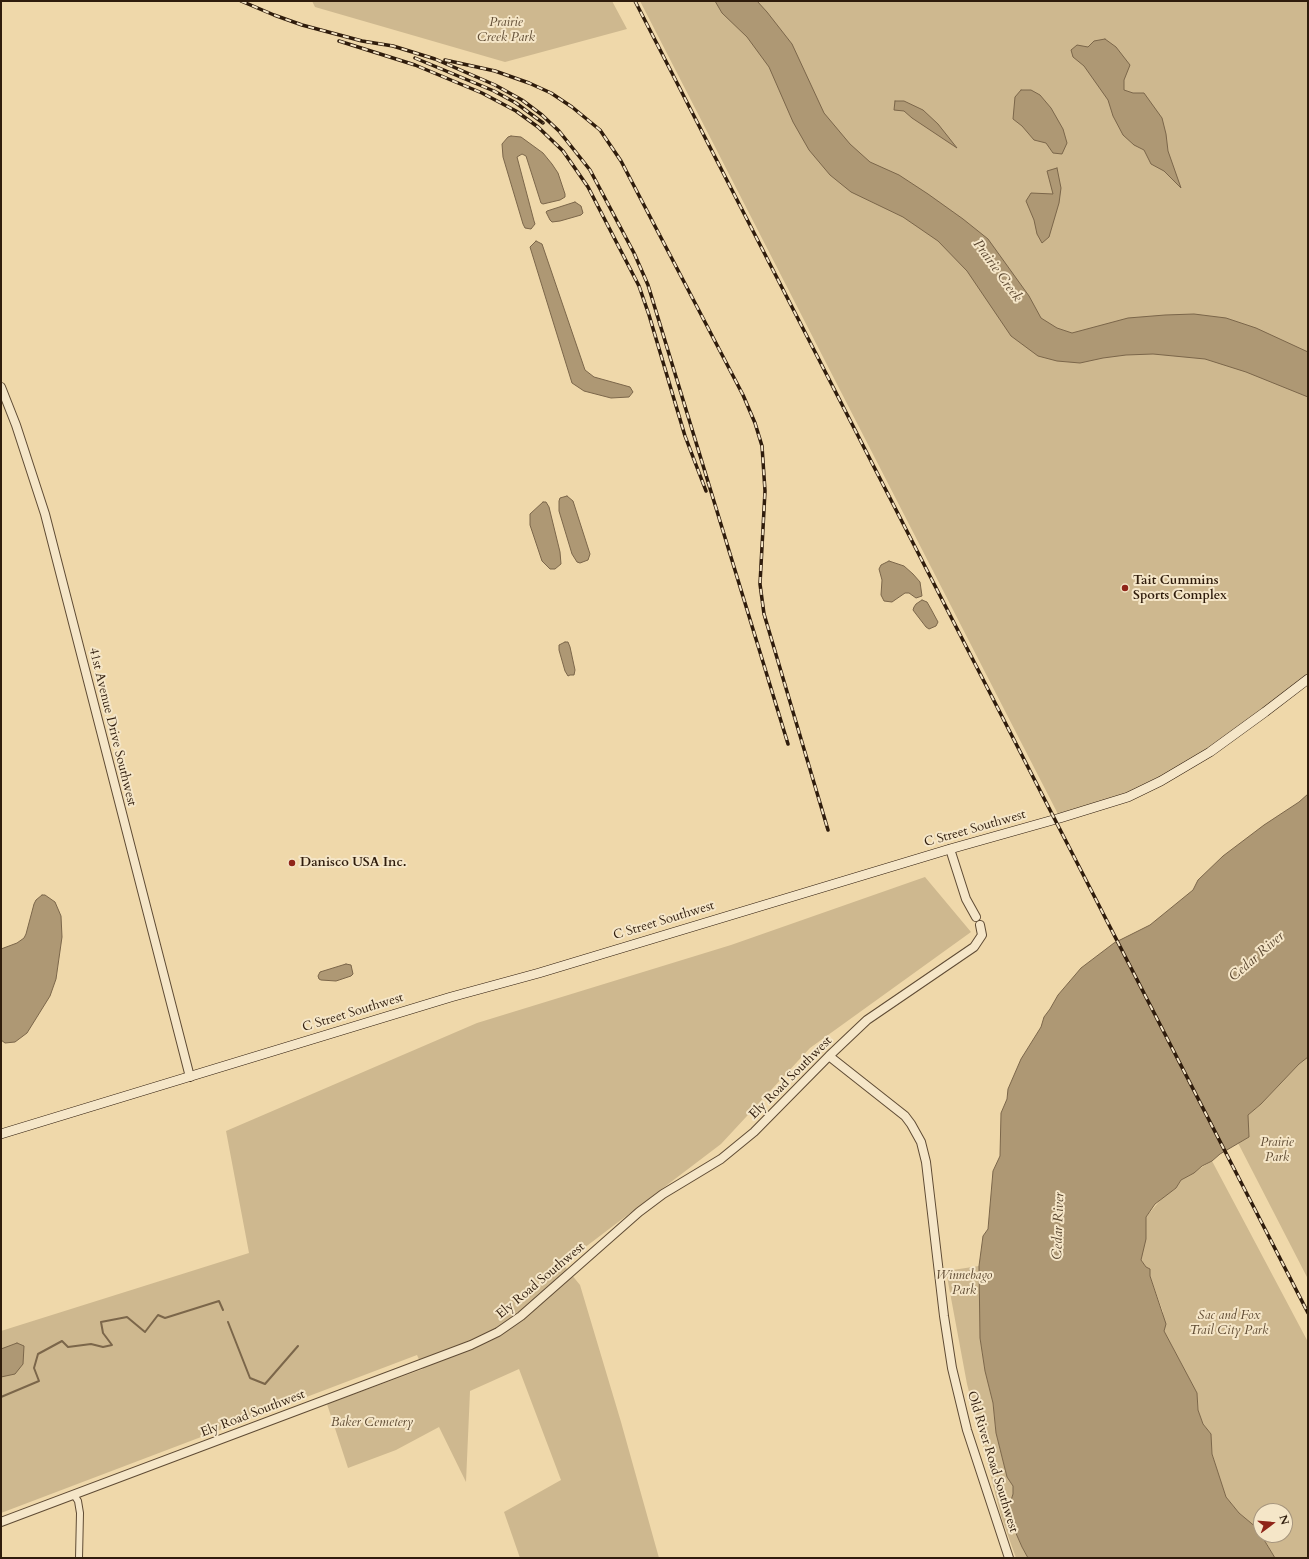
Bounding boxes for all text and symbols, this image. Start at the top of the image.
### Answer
park label: Prairie Creek Park [477,15,535,46]
water label: Prairie Creek [969,237,1025,305]
place label: Tait Cummins Sports Complex [1133,573,1227,604]
marker: Tait Cummins Sports Complex [1120,583,1130,593]
street label: 41st Avenue Drive Southwest [85,646,139,808]
street label: C Street Southwest [922,807,1028,851]
place label: Danisco USA Inc. [300,855,406,871]
marker: Danisco USA Inc. [287,858,297,868]
street label: C Street Southwest [612,898,716,944]
water label: Cedar River [1226,928,1288,986]
street label: C Street Southwest [301,990,405,1036]
street label: Ely Road Southwest [746,1033,836,1123]
park label: Prairie Park [1260,1135,1294,1166]
water label: Cedar River [1049,1192,1069,1260]
street label: Ely Road Southwest [494,1240,588,1322]
park label: Winnebago Park [936,1268,992,1299]
park label: Sac and Fox Trail City Park [1190,1308,1268,1339]
street label: Ely Road Southwest [199,1387,307,1441]
street label: Old River Road Southwest [963,1389,1021,1535]
park label: Baker Cemetery [331,1415,413,1431]
north arrow [1253,1503,1293,1543]
text: N [1276,1513,1293,1526]

